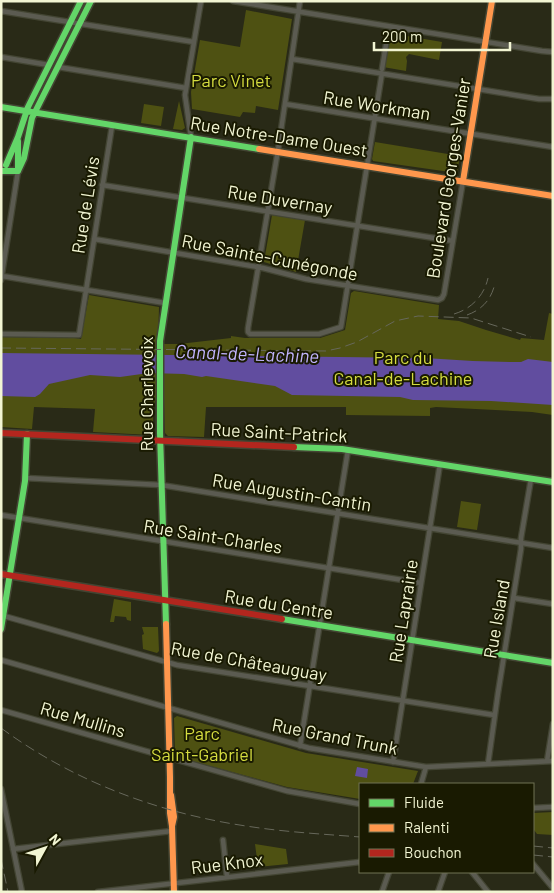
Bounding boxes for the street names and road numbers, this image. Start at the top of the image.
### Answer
street label: Boulevard Georges-Vanier [421,76,475,280]
street label: Rue Workman [322,86,432,124]
street label: Rue Notre-Dame Ouest [189,111,369,161]
street label: Rue de Lévis [66,155,104,255]
street label: Rue Duvernay [226,180,334,218]
street label: Rue Sainte-Cunégonde [180,229,360,285]
street label: Rue Charlevoix [135,336,157,451]
street label: Rue Saint-Patrick [210,417,348,447]
street label: Rue Augustin-Cantin [211,469,373,515]
street label: Rue Saint-Charles [142,514,284,558]
street label: Rue Laprairie [384,558,422,664]
street label: Rue Island [478,578,514,660]
street label: Rue du Centre [223,585,335,623]
street label: Rue de Châteauguay [169,636,329,686]
street label: Rue Mullins [38,696,128,742]
street label: Rue Grand Trunk [270,713,400,759]
street label: Rue Knox [190,848,265,878]

